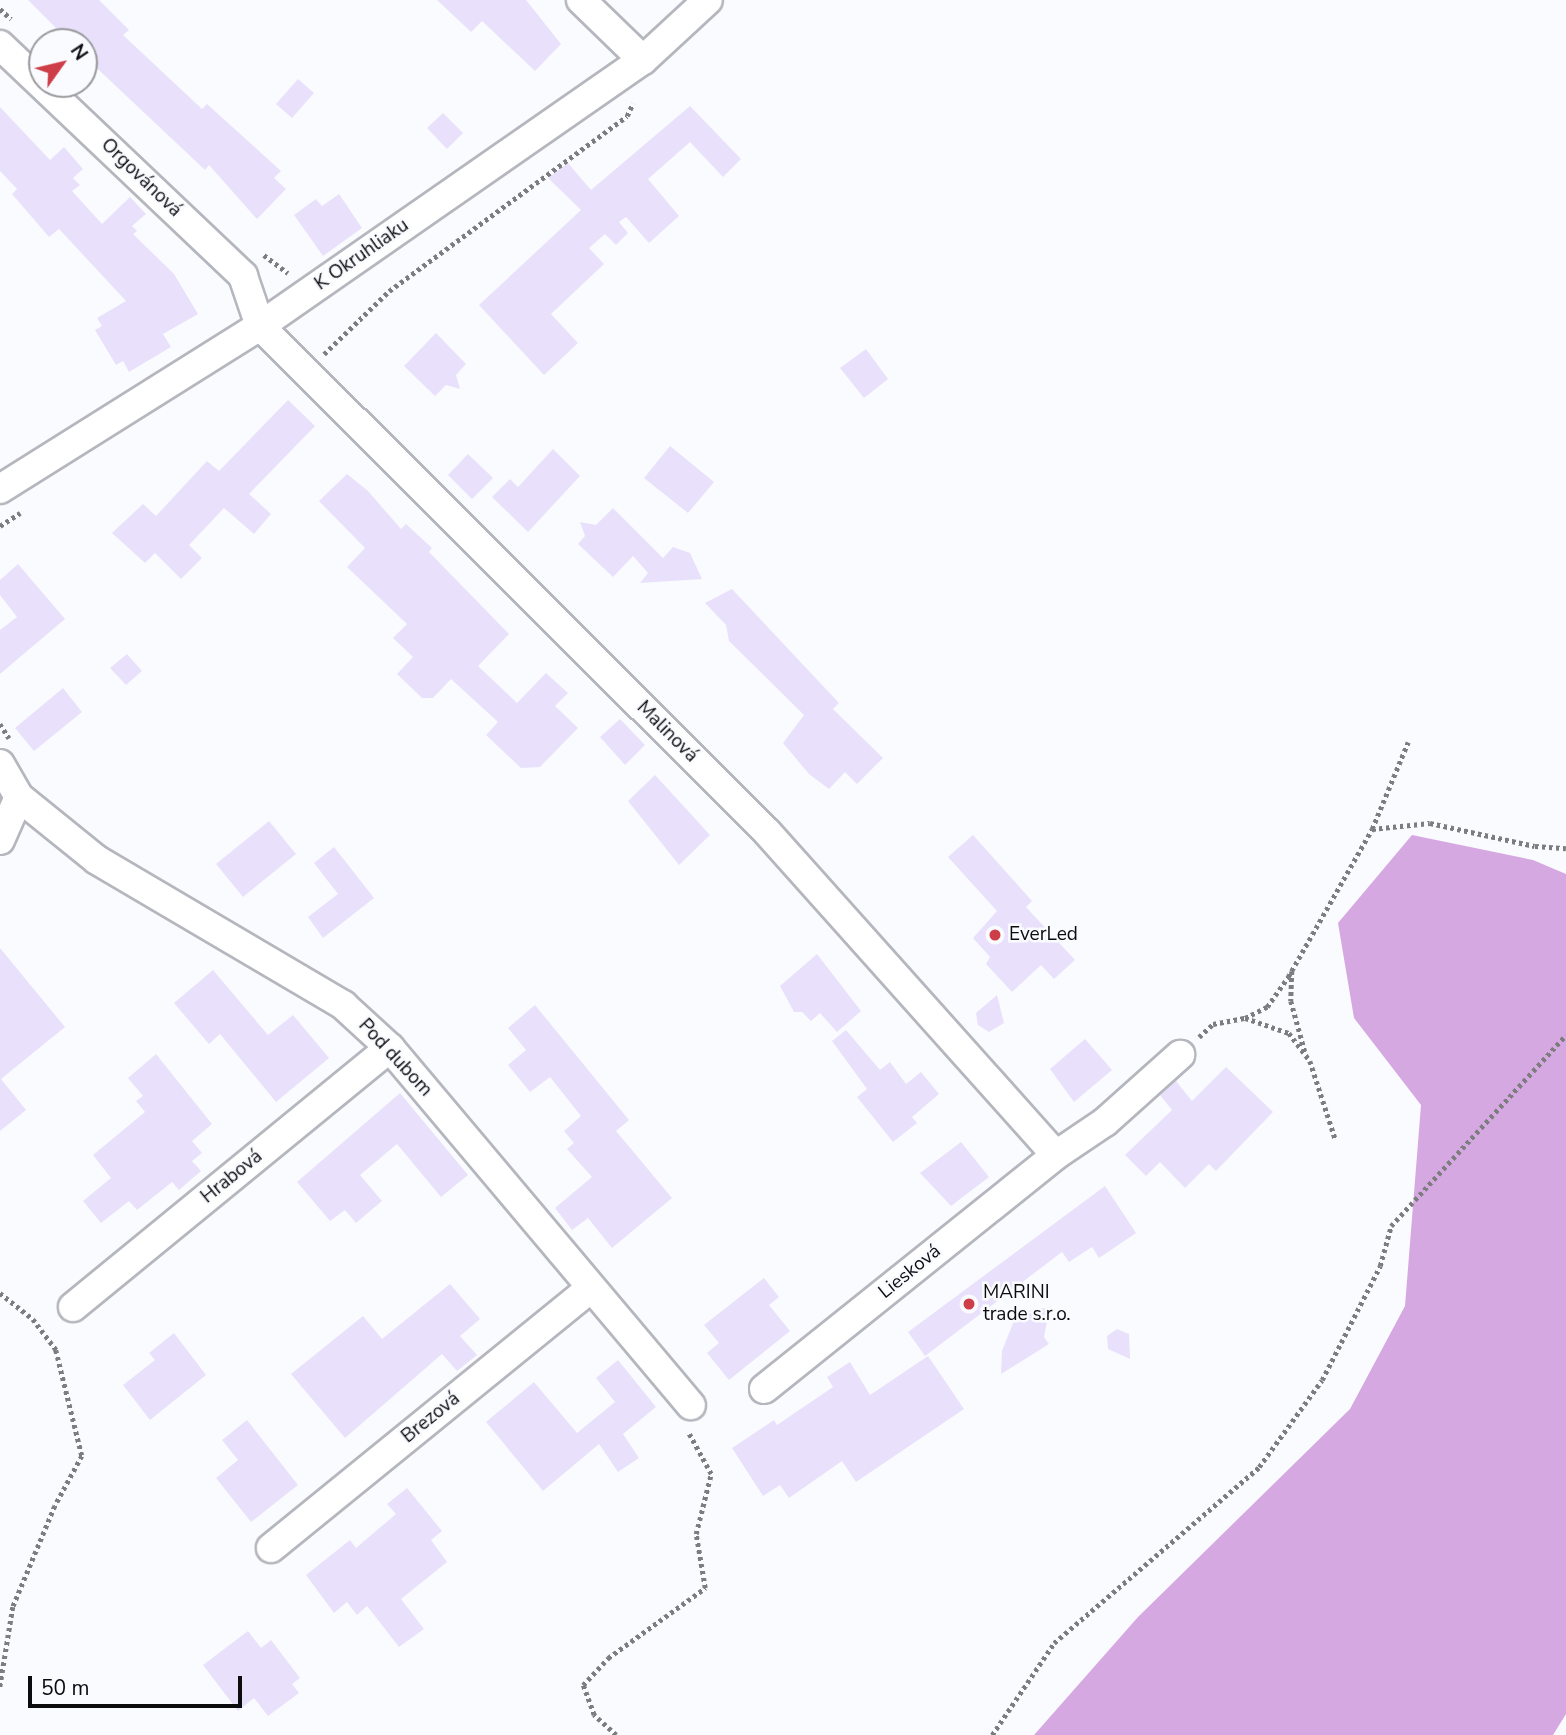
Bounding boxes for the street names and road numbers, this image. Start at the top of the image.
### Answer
street label: Orgovánová [96,134,186,222]
street label: K Okruhliaku [311,214,413,296]
street label: Malinová [632,697,702,767]
street label: Pod dubom [353,1014,437,1102]
street label: Hrabová [197,1145,267,1209]
street label: Liesková [874,1240,946,1304]
street label: Brezová [397,1388,465,1448]

